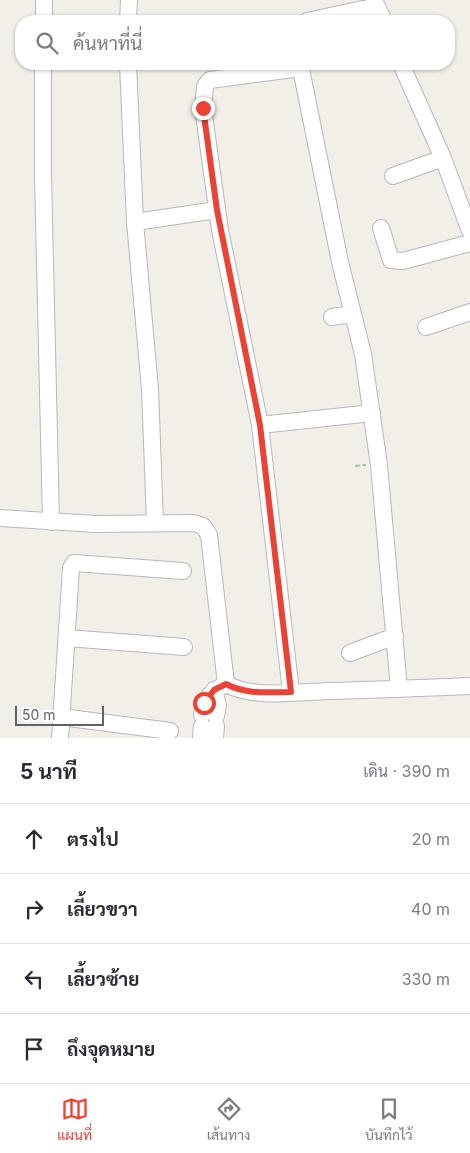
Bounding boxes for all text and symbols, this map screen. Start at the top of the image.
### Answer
search box [15,15,455,70]
icon: search [33,29,61,57]
text: ค้นหาที่นี่ [73,32,142,55]
route end [192,97,215,120]
route start [193,692,216,715]
scale bar [15,703,104,726]
text: 50 m [22,706,56,723]
text: 5 นาที [20,759,77,784]
text: เดิน · 390 m [363,761,450,781]
icon: ahead [20,825,48,853]
text: ตรงไป [67,828,119,851]
text: 20 m [412,829,450,849]
icon: right [20,895,48,923]
text: เลี้ยวขวา [67,898,138,921]
text: 40 m [411,899,450,919]
icon: left [20,965,48,993]
text: เลี้ยวซ้าย [67,968,139,991]
text: 330 m [402,969,450,989]
icon: arrive [20,1035,48,1063]
text: ถึงจุดหมาย [67,1038,155,1061]
tab: แผนที่ [57,1095,92,1143]
tab: เส้นทาง [207,1095,250,1143]
tab: บันทึกไว้ [365,1095,413,1143]

